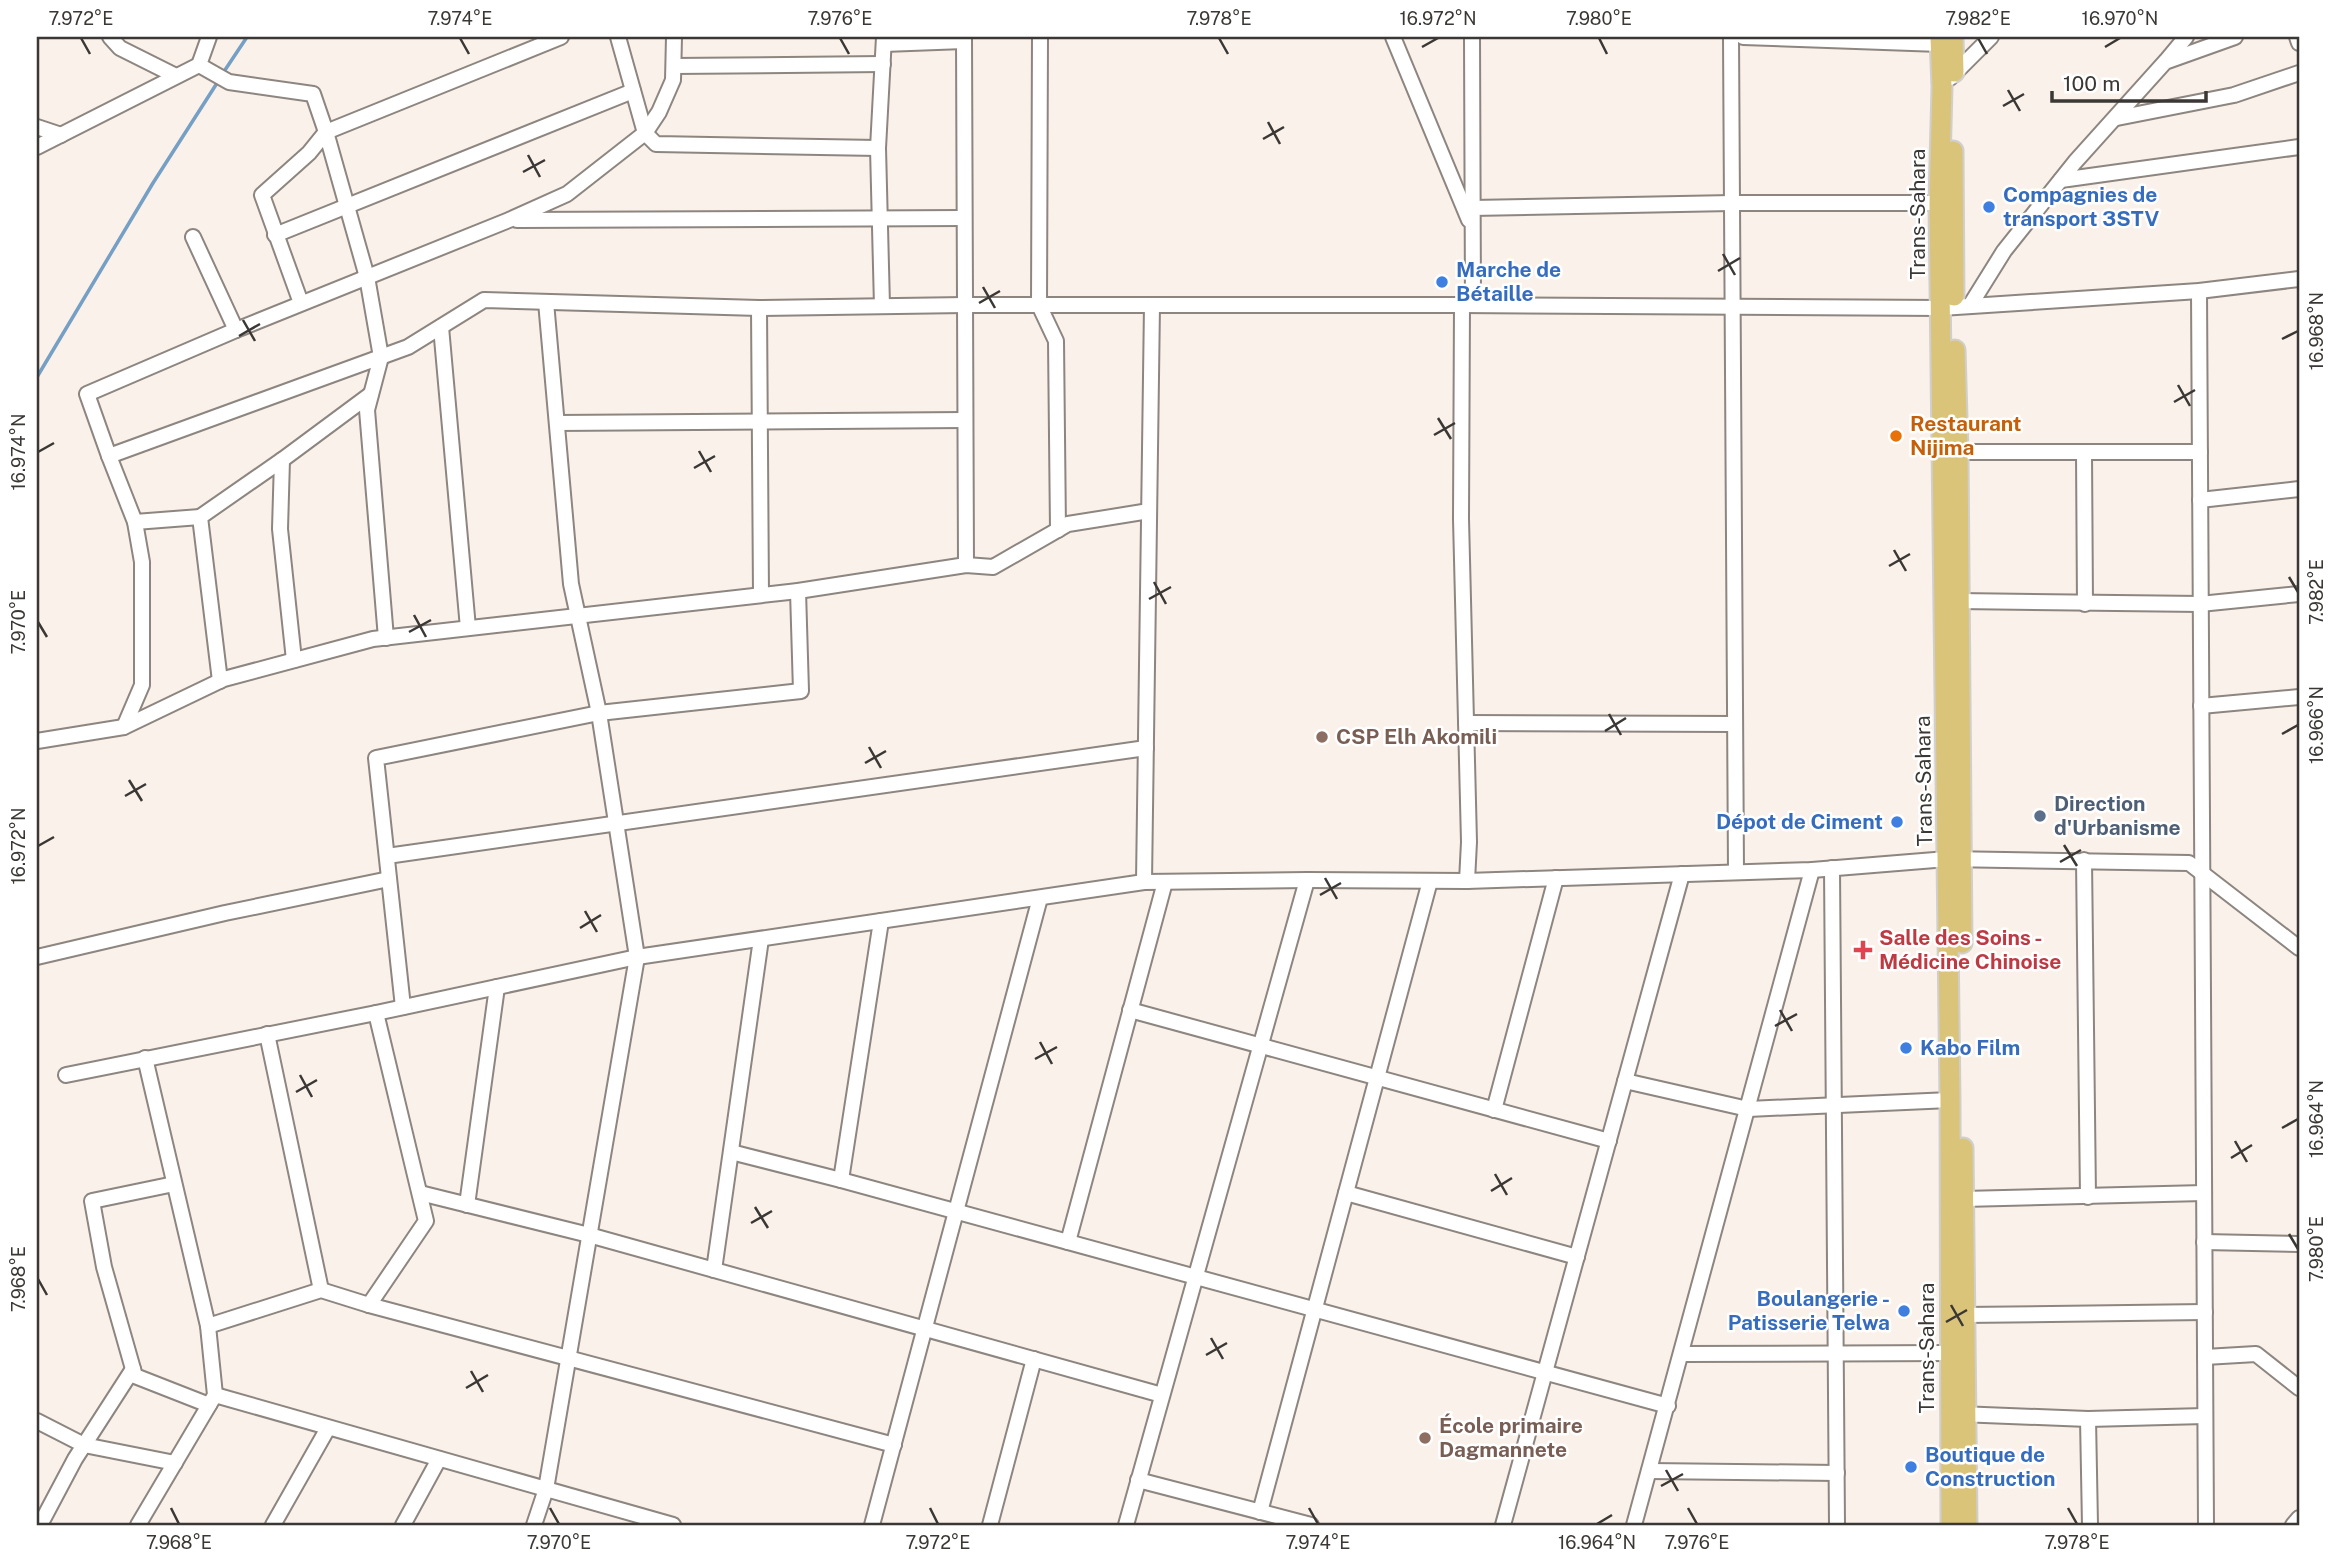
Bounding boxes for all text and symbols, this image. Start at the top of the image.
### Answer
text: 7.972°E [49,8,113,29]
text: 7.974°E [428,8,492,29]
text: 7.976°E [808,8,872,29]
text: 7.978°E [1186,8,1252,29]
text: 16.972°N [1399,8,1477,29]
text: 7.980°E [1566,8,1632,29]
text: 7.982°E [1945,8,2011,29]
text: 16.970°N [2082,8,2158,29]
scale bar [2052,60,2206,104]
text: 100 m [2063,71,2120,96]
street label: Trans-Sahara [1905,149,1930,279]
place label: Compagnies de transport 3STV [2003,182,2159,231]
marker: Compagnies de transport 3STV [1981,199,1997,215]
place label: Marche de Bétaille [1456,257,1561,306]
marker: Marche de Bétaille [1434,274,1450,290]
text: 16.968°N [2306,292,2327,370]
place label: Restaurant Nijima [1910,411,2022,460]
text: 16.974°N [8,413,29,491]
marker: Restaurant Nijima [1888,428,1904,444]
text: 7.982°E [2306,559,2327,625]
text: 7.970°E [8,590,29,654]
text: 16.966°N [2306,686,2327,764]
street label: Trans-Sahara [1910,715,1937,847]
place label: CSP Elh Akomili [1336,724,1497,749]
marker: CSP Elh Akomili [1314,729,1330,745]
place label: Direction d'Urbanisme [2054,791,2181,840]
text: 16.972°N [8,807,29,885]
marker: Direction d'Urbanisme [2032,808,2048,824]
place label: Dépot de Ciment [1716,809,1883,834]
marker: Dépot de Ciment [1889,814,1905,830]
place label: Salle des Soins - Médicine Chinoise [1879,925,2061,974]
marker: Salle des Soins - Médicine Chinoise [1853,940,1873,960]
place label: Kabo Film [1920,1035,2020,1060]
marker: Kabo Film [1898,1040,1914,1056]
text: 16.964°N [2306,1080,2327,1158]
text: 7.980°E [2306,1216,2327,1282]
text: 7.968°E [8,1246,29,1312]
street label: Trans-Sahara [1914,1283,1939,1413]
place label: Boulangerie - Patisserie Telwa [1728,1286,1890,1335]
marker: Boulangerie - Patisserie Telwa [1896,1303,1912,1319]
place label: École primaire Dagmannete [1439,1413,1583,1462]
marker: École primaire Dagmannete [1417,1430,1433,1446]
place label: Boutique de Construction [1925,1442,2056,1491]
marker: Boutique de Construction [1903,1459,1919,1475]
text: 7.968°E [146,1532,212,1553]
text: 7.970°E [527,1532,591,1553]
text: 7.972°E [906,1532,970,1553]
text: 7.974°E [1286,1532,1350,1553]
text: 16.964°N [1558,1532,1636,1553]
text: 7.976°E [1665,1532,1729,1553]
text: 7.978°E [2044,1532,2110,1553]

